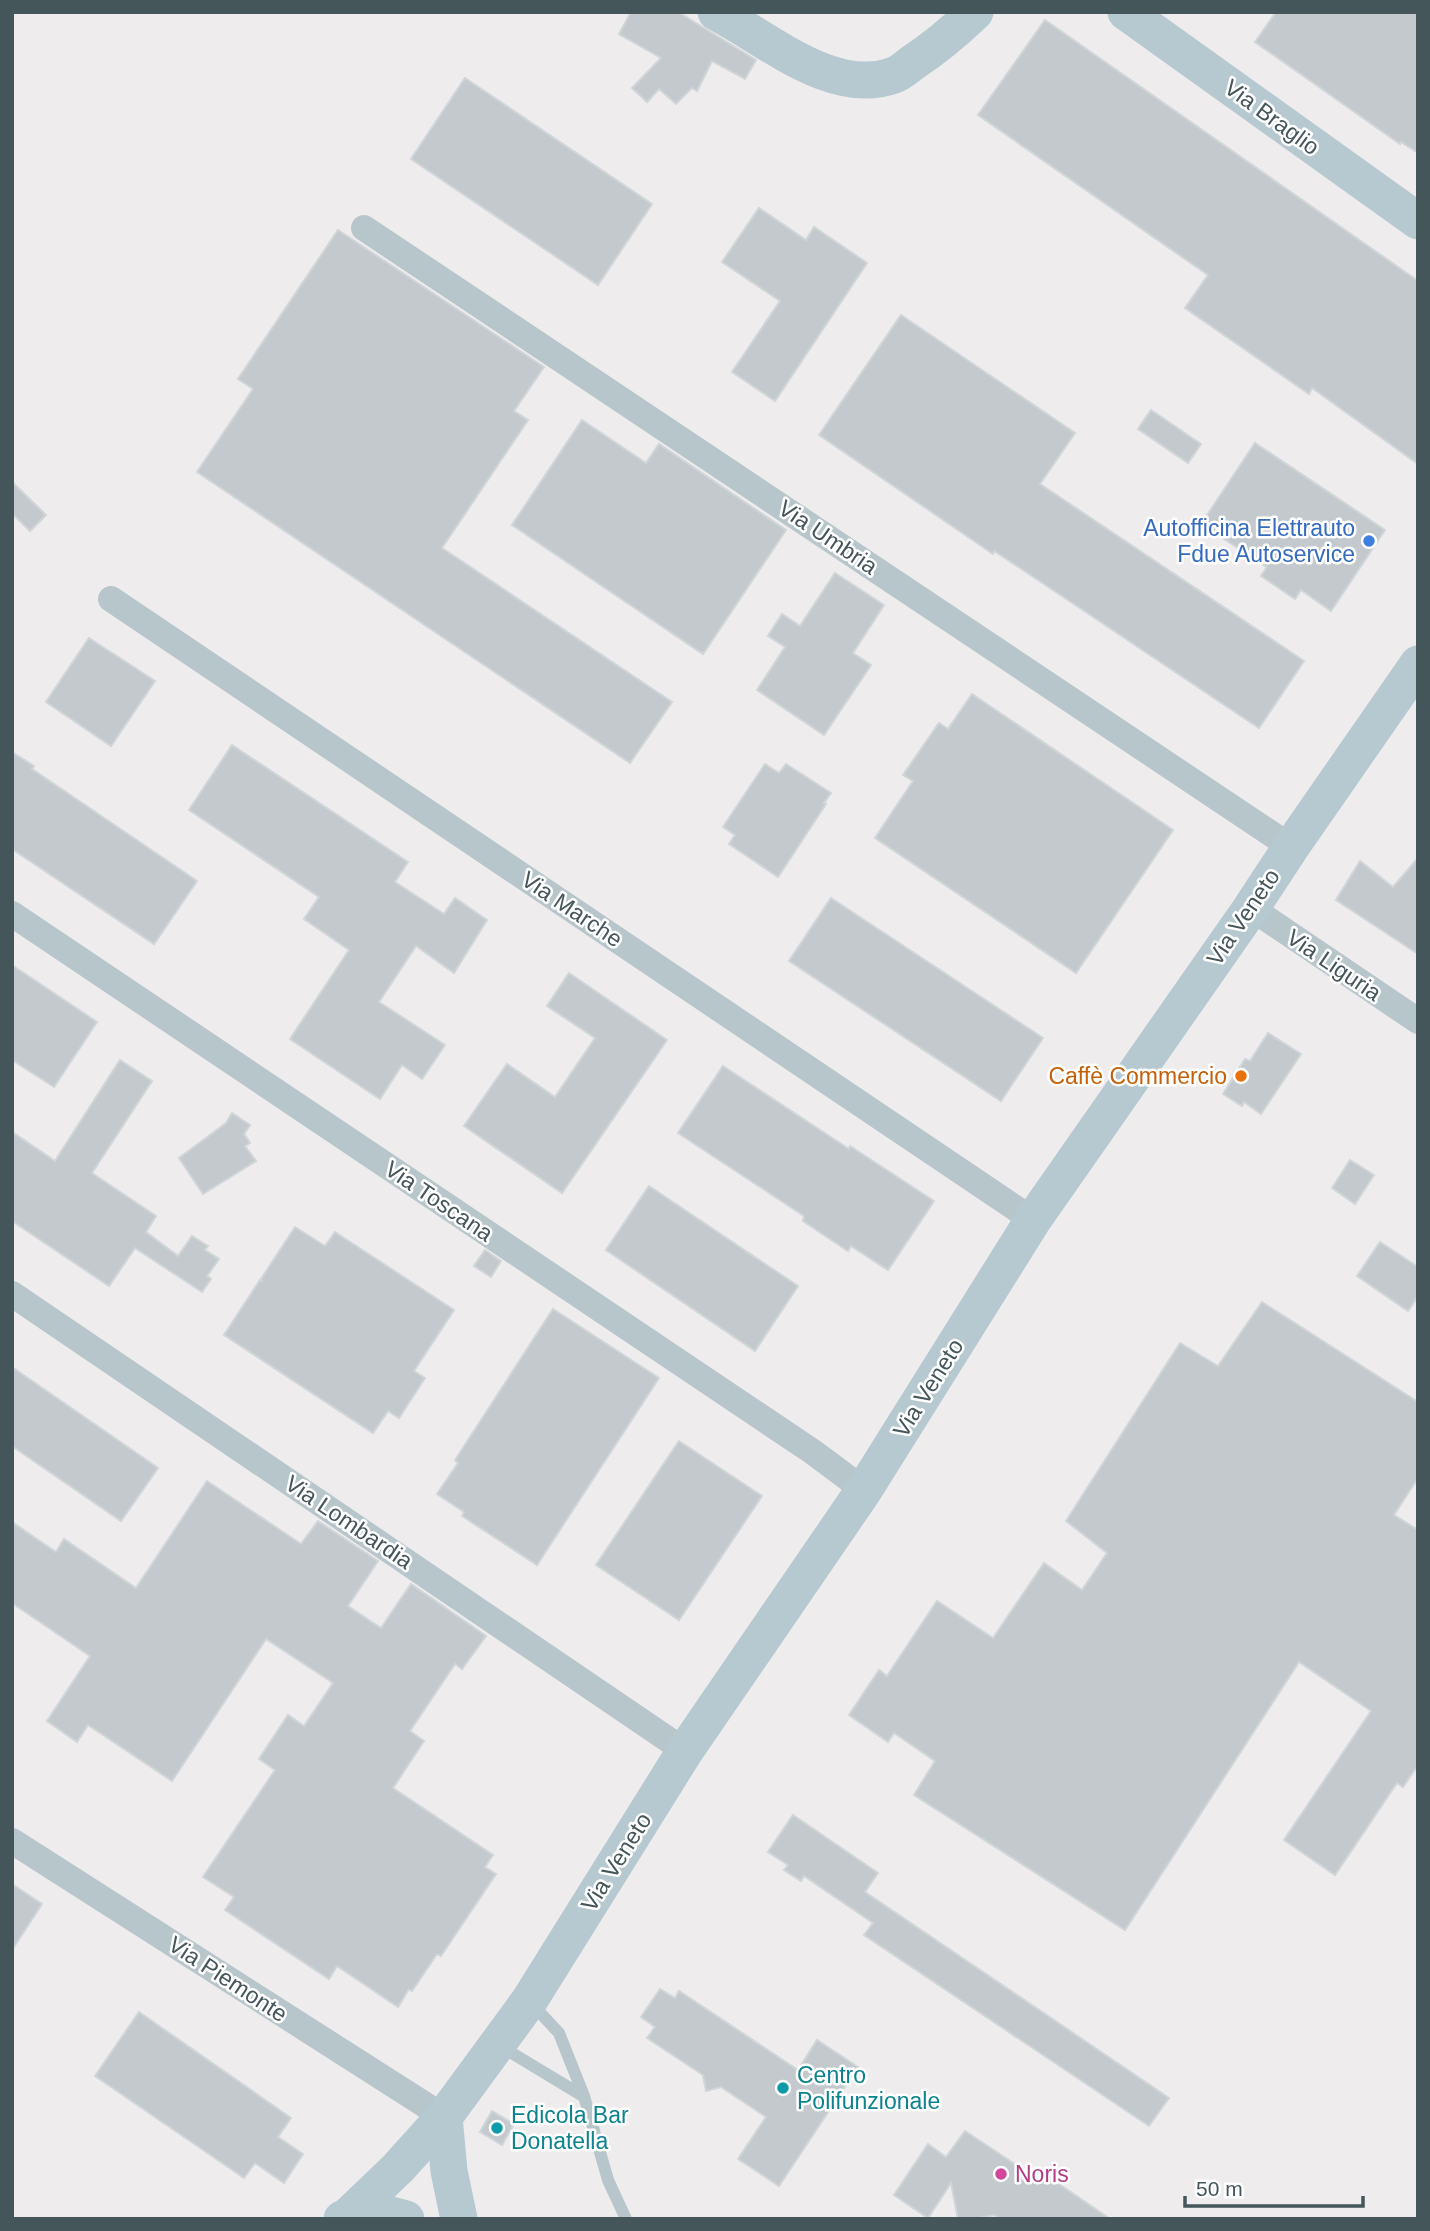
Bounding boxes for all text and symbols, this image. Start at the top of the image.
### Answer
street label: Via Braglio [1220,74,1324,160]
street label: Via Umbria [774,495,882,580]
place label: Autofficina Elettrauto Fdue Autoservice [1143,515,1355,567]
marker: Autofficina Elettrauto Fdue Autoservice [1361,533,1377,549]
street label: Via Veneto [1201,864,1285,970]
street label: Via Marche [517,866,627,952]
street label: Via Liguria [1282,924,1386,1006]
place label: Caffè Commercio [1048,1063,1227,1089]
marker: Caffè Commercio [1233,1068,1249,1084]
street label: Via Toscana [380,1155,498,1247]
street label: Via Veneto [888,1334,968,1442]
street label: Via Lombardia [280,1470,418,1574]
street label: Via Veneto [576,1808,656,1916]
street label: Via Piemonte [164,1931,292,2027]
place label: Centro Polifunzionale [797,2062,940,2114]
marker: Centro Polifunzionale [775,2080,791,2096]
place label: Edicola Bar Donatella [511,2102,629,2154]
marker: Edicola Bar Donatella [489,2120,505,2136]
place label: Noris [1015,2161,1069,2187]
scale bar [1185,2164,1364,2208]
marker: Noris [993,2166,1009,2182]
text: 50 m [1196,2177,1243,2200]

